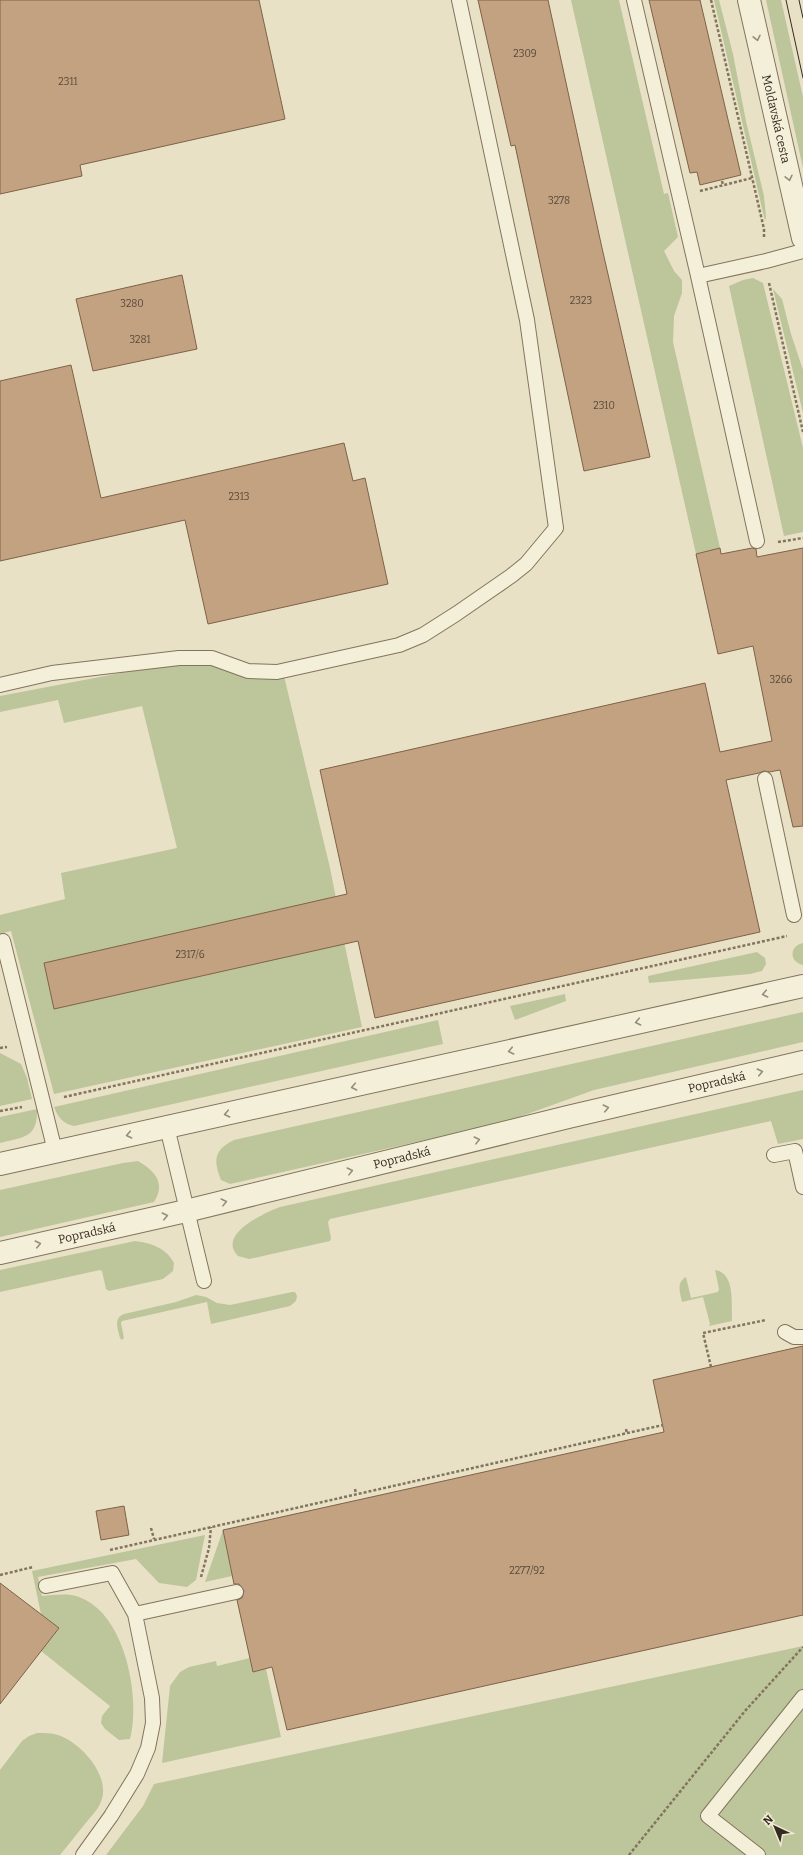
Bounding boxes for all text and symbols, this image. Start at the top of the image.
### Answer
one-way arrow [753,35,761,41]
house number: 2309 [513,48,537,60]
street label: Moldavská cesta [759,73,793,165]
house number: 2311 [58,76,78,88]
one-way arrow [785,175,793,182]
house number: 3278 [548,195,570,207]
house number: 2323 [570,295,592,307]
house number: 3280 [120,298,144,310]
house number: 3281 [129,334,151,346]
house number: 2310 [593,400,615,412]
house number: 2313 [229,491,250,503]
house number: 3266 [770,674,793,686]
house number: 2317/6 [175,949,205,961]
one-way arrow [762,990,768,998]
one-way arrow [635,1018,641,1026]
one-way arrow [508,1046,514,1054]
one-way arrow [756,1068,763,1077]
street label: Popradská [687,1069,747,1096]
one-way arrow [351,1082,357,1090]
one-way arrow [602,1104,609,1113]
one-way arrow [224,1110,230,1118]
one-way arrow [126,1131,132,1139]
one-way arrow [473,1136,480,1144]
street label: Popradská [372,1144,432,1172]
one-way arrow [347,1167,354,1175]
one-way arrow [220,1198,227,1207]
one-way arrow [162,1212,168,1220]
street label: Popradská [57,1220,117,1247]
one-way arrow [35,1241,41,1249]
house number: 2277/92 [509,1565,545,1577]
north arrow [755,1807,795,1847]
text: N [761,1812,776,1828]

